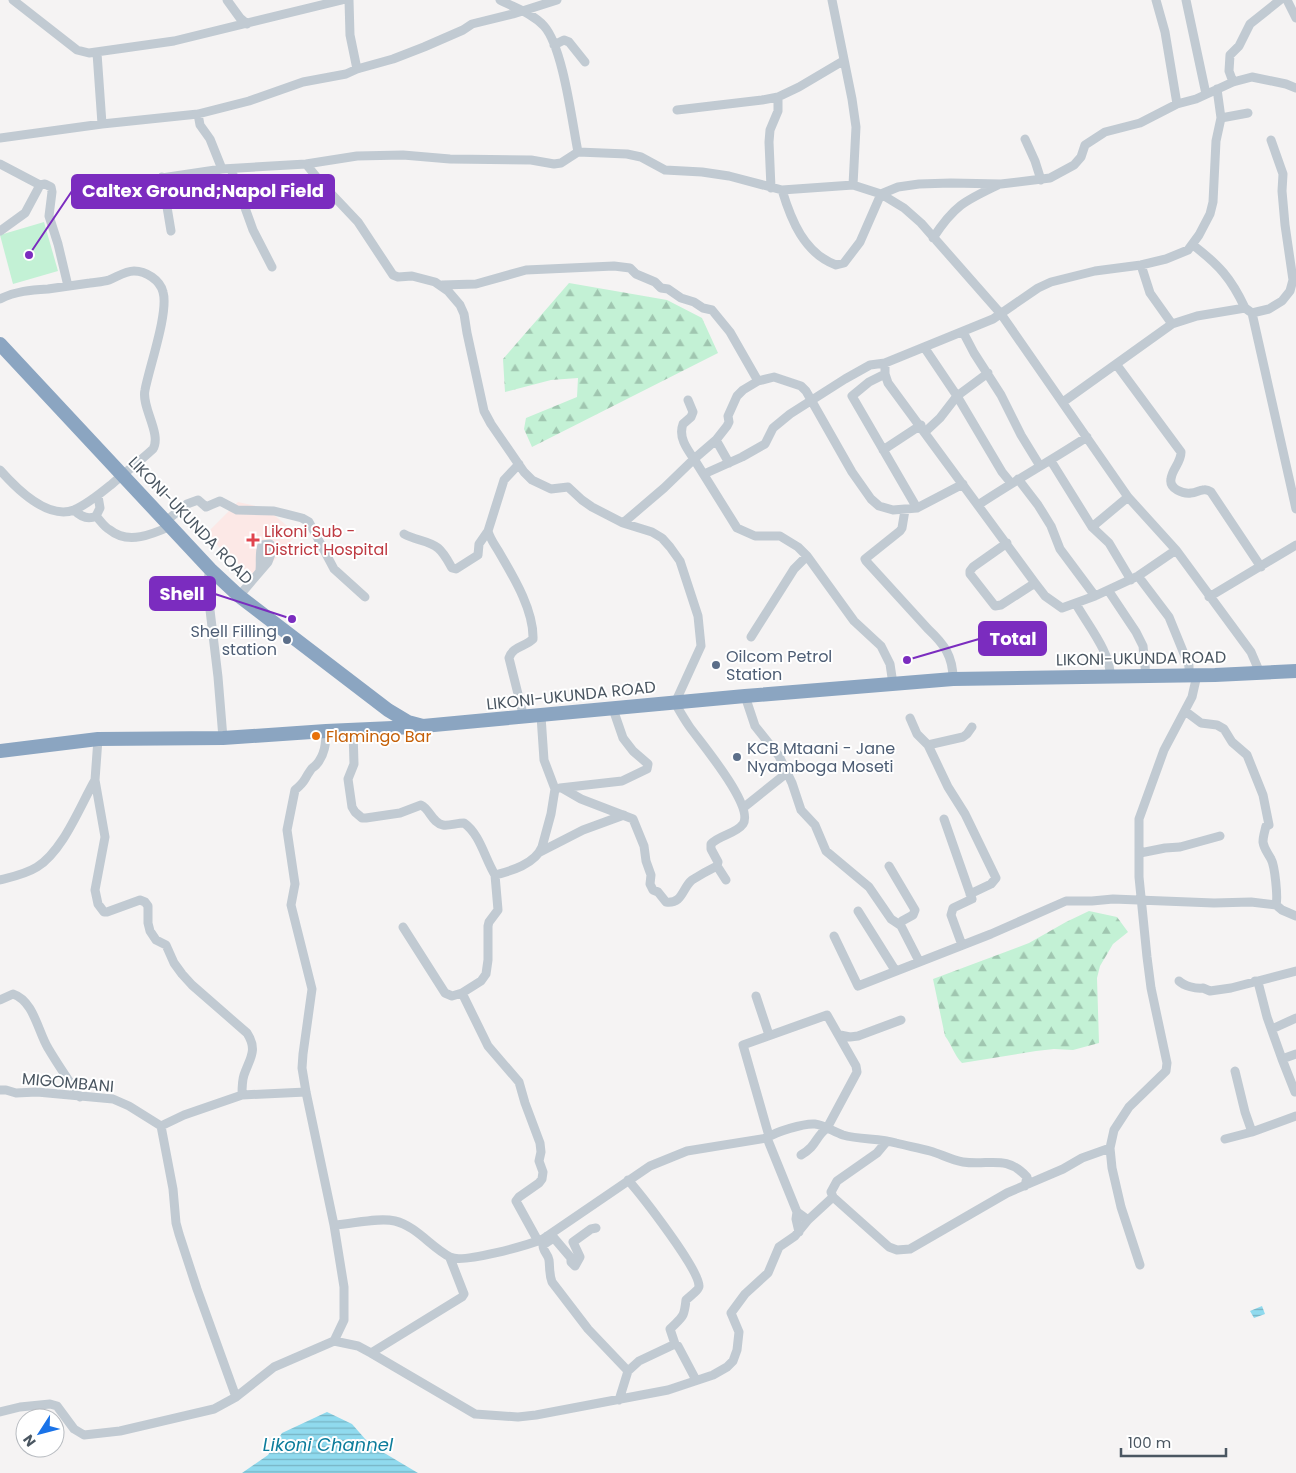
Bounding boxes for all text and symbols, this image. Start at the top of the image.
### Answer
callout: Caltex Ground;Napol Field [72,175,334,208]
text: Caltex Ground;Napol Field [82,178,324,203]
street label: LIKONI-UKUNDA ROAD [123,451,258,590]
place label: Likoni Sub - District Hospital [264,520,388,561]
marker: Likoni Sub - District Hospital [246,533,260,547]
callout: Shell [150,577,215,610]
text: Shell [160,581,204,606]
place label: Shell Filling station [190,620,277,661]
callout: Total [979,622,1046,655]
text: Total [990,626,1036,651]
marker: Shell Filling station [281,634,293,646]
place label: Oilcom Petrol Station [726,645,832,686]
street label: LIKONI-UKUNDA ROAD [1056,646,1226,671]
marker: Oilcom Petrol Station [710,659,722,671]
street label: LIKONI-UKUNDA ROAD [485,675,657,716]
place label: Flamingo Bar [326,725,431,748]
marker: Flamingo Bar [310,730,322,742]
place label: KCB Mtaani - Jane Nyamboga Moseti [747,737,895,778]
marker: KCB Mtaani - Jane Nyamboga Moseti [731,751,743,763]
street label: MIGOMBANI [21,1067,115,1098]
north arrow [15,1408,65,1458]
scale bar [1121,1426,1226,1458]
text: N [18,1431,41,1451]
water label: Likoni Channel [263,1432,394,1457]
text: 100 m [1128,1432,1171,1453]

